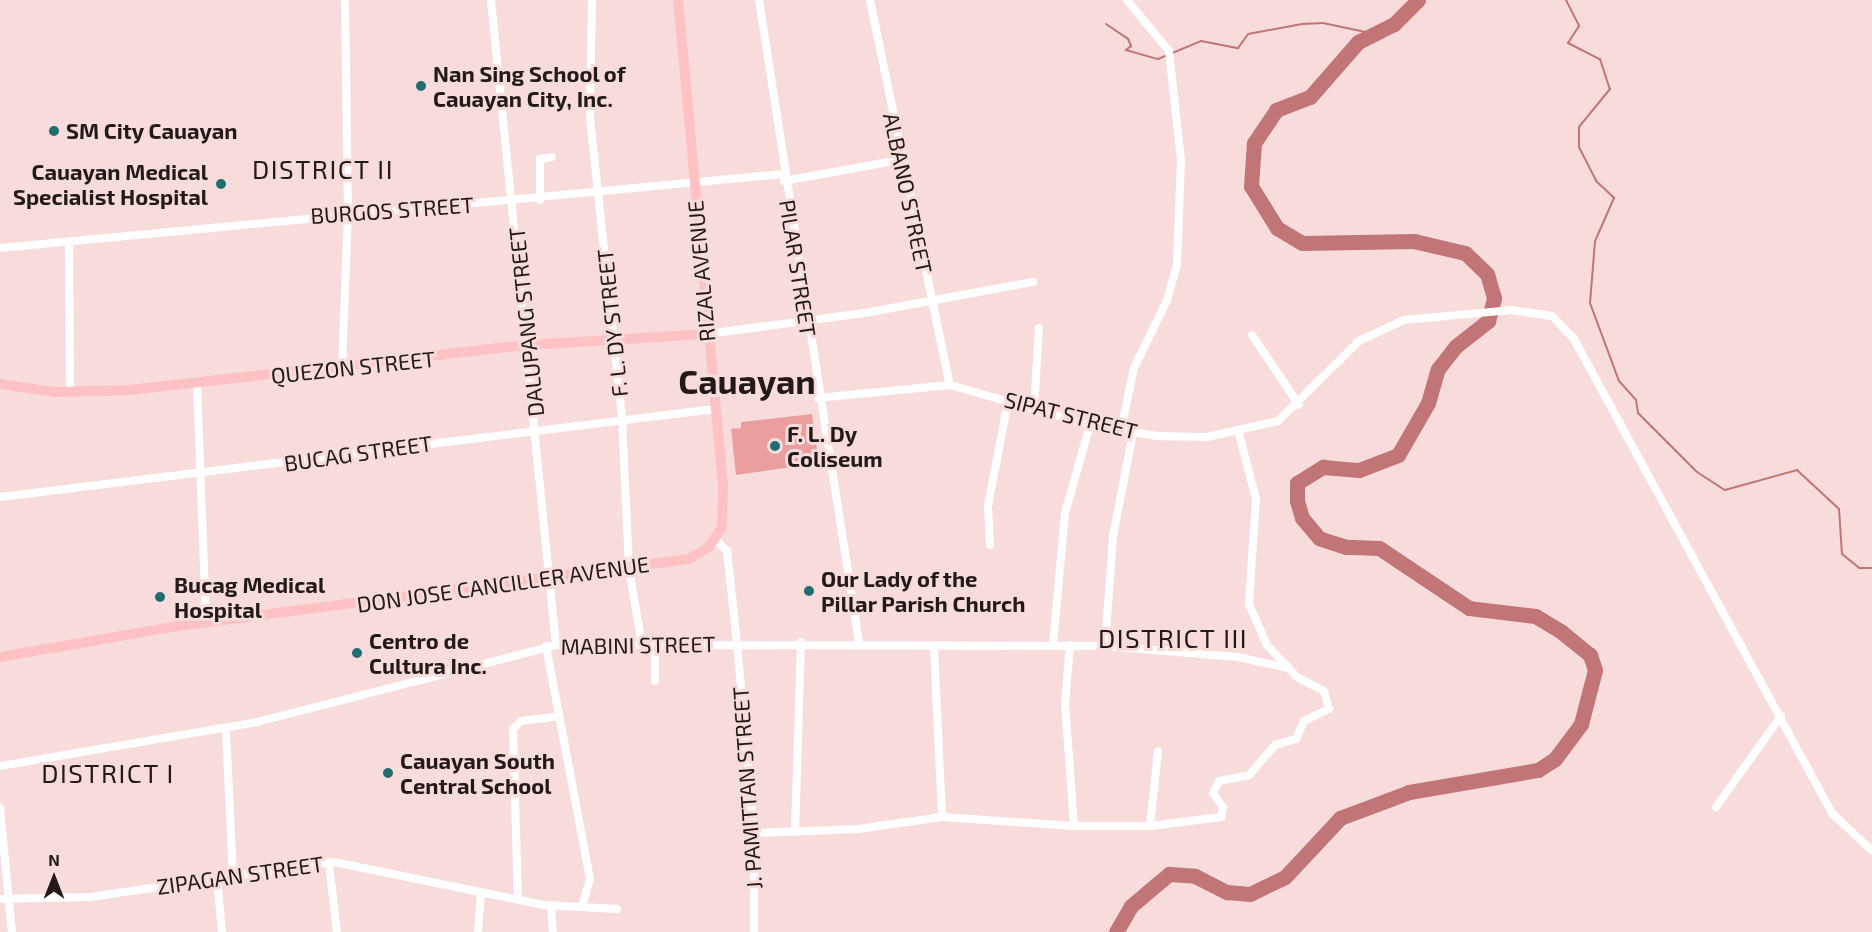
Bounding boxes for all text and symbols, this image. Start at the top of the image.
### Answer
place label: Nan Sing School of Cauayan City, Inc. [433,60,626,112]
marker: Nan Sing School of Cauayan City, Inc. [414,79,428,93]
street label: ALBANO STREET [878,110,938,276]
place label: SM City Cauayan [66,118,238,144]
marker: SM City Cauayan [47,124,61,138]
district label: DISTRICT II [252,153,394,185]
place label: Cauayan Medical Specialist Hospital [13,158,208,210]
marker: Cauayan Medical Specialist Hospital [212,175,230,193]
street label: BURGOS STREET [309,191,475,229]
street label: PILAR STREET [774,198,822,338]
street label: RIZAL AVENUE [682,199,720,343]
street label: DALUPANG STREET [503,226,549,418]
street label: F. L. DY STREET [591,247,633,399]
street label: QUEZON STREET [269,345,437,389]
district label: Cauayan [678,361,816,401]
street label: SIPAT STREET [1002,386,1140,444]
place label: F. L. Dy Coliseum [787,420,883,472]
street label: BUCAG STREET [282,430,434,476]
marker: F. L. Dy Coliseum [768,439,782,453]
street label: DON JOSE CANCILLER AVENUE [355,550,651,618]
place label: Our Lady of the Pillar Parish Church [821,565,1026,616]
place label: Bucag Medical Hospital [174,571,325,622]
marker: Our Lady of the Pillar Parish Church [802,584,816,598]
marker: Bucag Medical Hospital [151,588,169,606]
district label: DISTRICT III [1098,622,1248,654]
place label: Centro de Cultura Inc. [369,627,487,678]
street label: MABINI STREET [560,630,716,660]
marker: Centro de Cultura Inc. [350,646,364,660]
street label: J. PAMITTAN STREET [727,686,767,890]
place label: Cauayan South Central School [400,747,555,798]
district label: DISTRICT I [41,757,175,789]
marker: Cauayan South Central School [381,766,395,780]
north arrow [24,848,84,908]
text: N [48,850,60,869]
street label: ZIPAGAN STREET [155,850,325,900]

